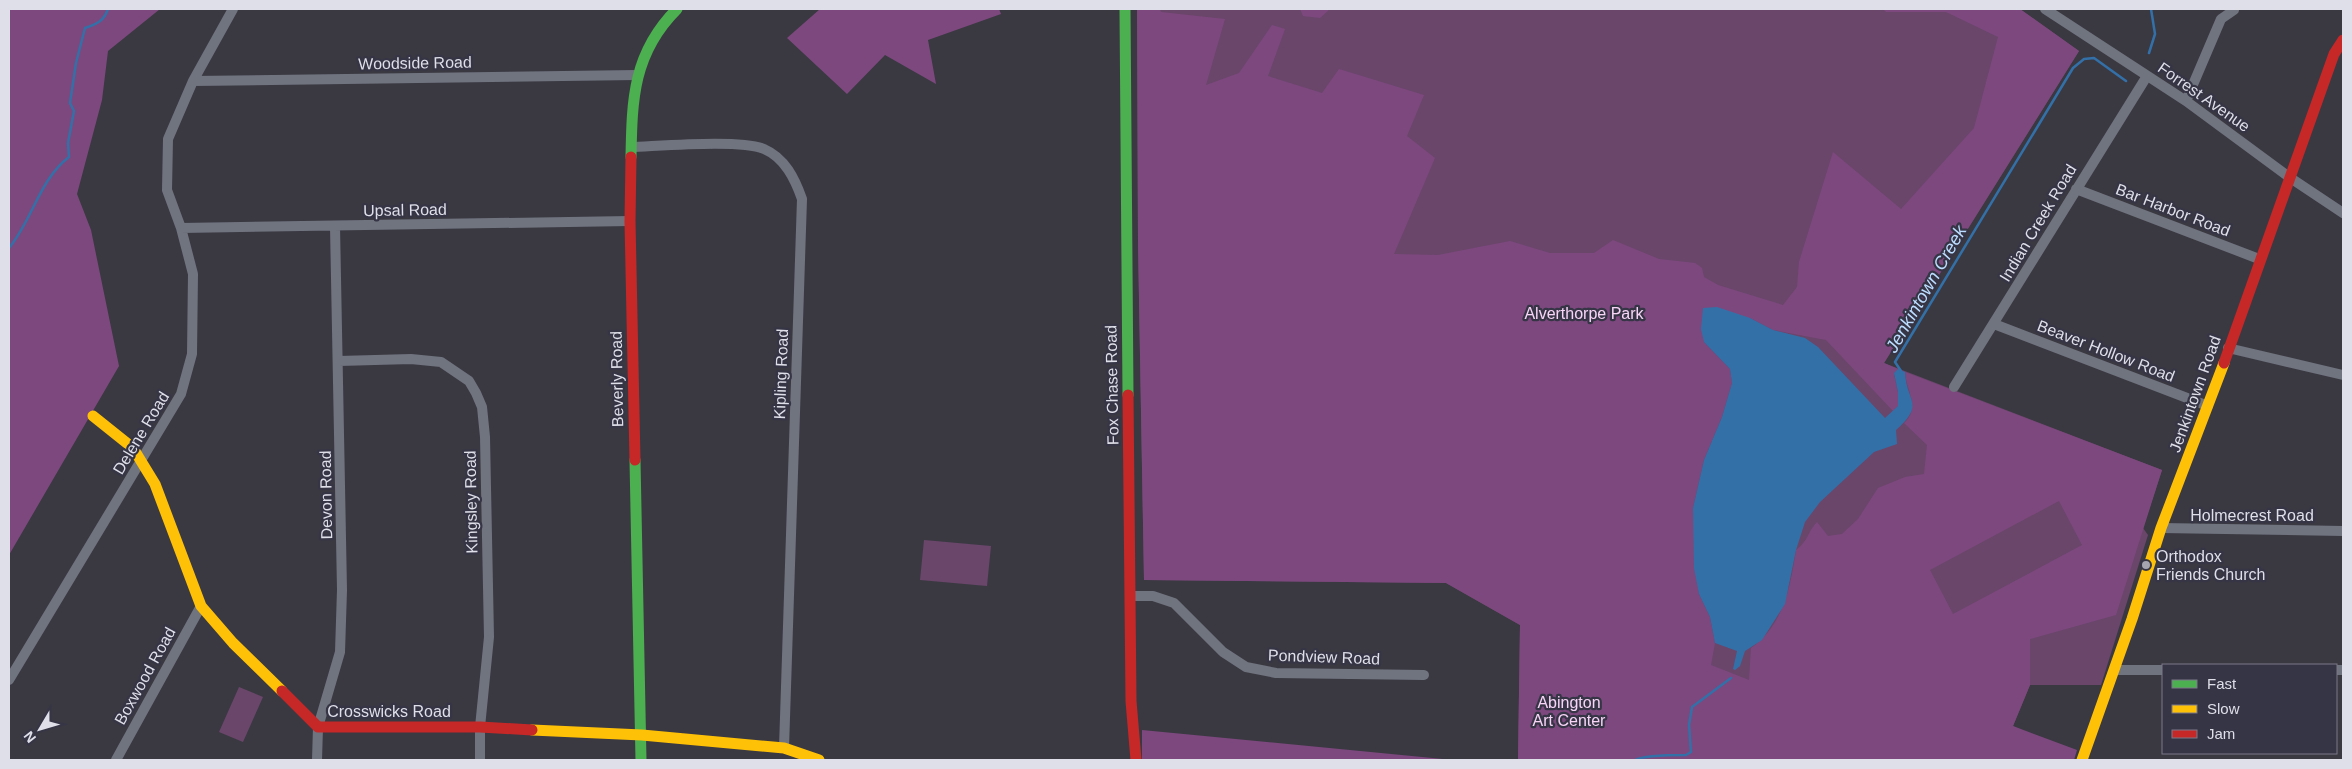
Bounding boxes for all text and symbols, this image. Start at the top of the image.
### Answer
street label: Woodside Road [358,54,472,72]
street label: Forrest Avenue [2155,59,2253,135]
street label: Indian Creek Road [1996,161,2080,285]
street label: Bar Harbor Road [2113,180,2233,240]
street label: Upsal Road [363,201,447,219]
water label: Jenkintown Creek [1881,221,1971,357]
park label: Alverthorpe Park [1524,305,1645,322]
street label: Beaver Hollow Road [2035,317,2177,385]
street label: Fox Chase Road [1102,325,1122,445]
street label: Kipling Road [771,328,791,420]
street label: Beverly Road [608,331,626,427]
street label: Jenkintown Road [2166,333,2224,455]
street label: Delene Road [110,389,172,477]
street label: Devon Road [317,450,335,540]
street label: Kingsley Road [462,450,480,554]
street label: Holmecrest Road [2190,507,2314,524]
place label: Orthodox Friends Church [2156,548,2265,583]
marker: Orthodox Friends Church [2140,559,2152,571]
street label: Boxwood Road [111,624,179,728]
street label: Pondview Road [1268,647,1380,667]
legend [2162,664,2337,754]
text: Fast [2207,675,2237,692]
park label: Abington Art Center [1533,694,1606,729]
text: Slow [2207,700,2240,717]
street label: Crosswicks Road [327,703,451,720]
north arrow [15,704,65,754]
text: Jam [2207,725,2235,742]
text: N [20,728,39,746]

